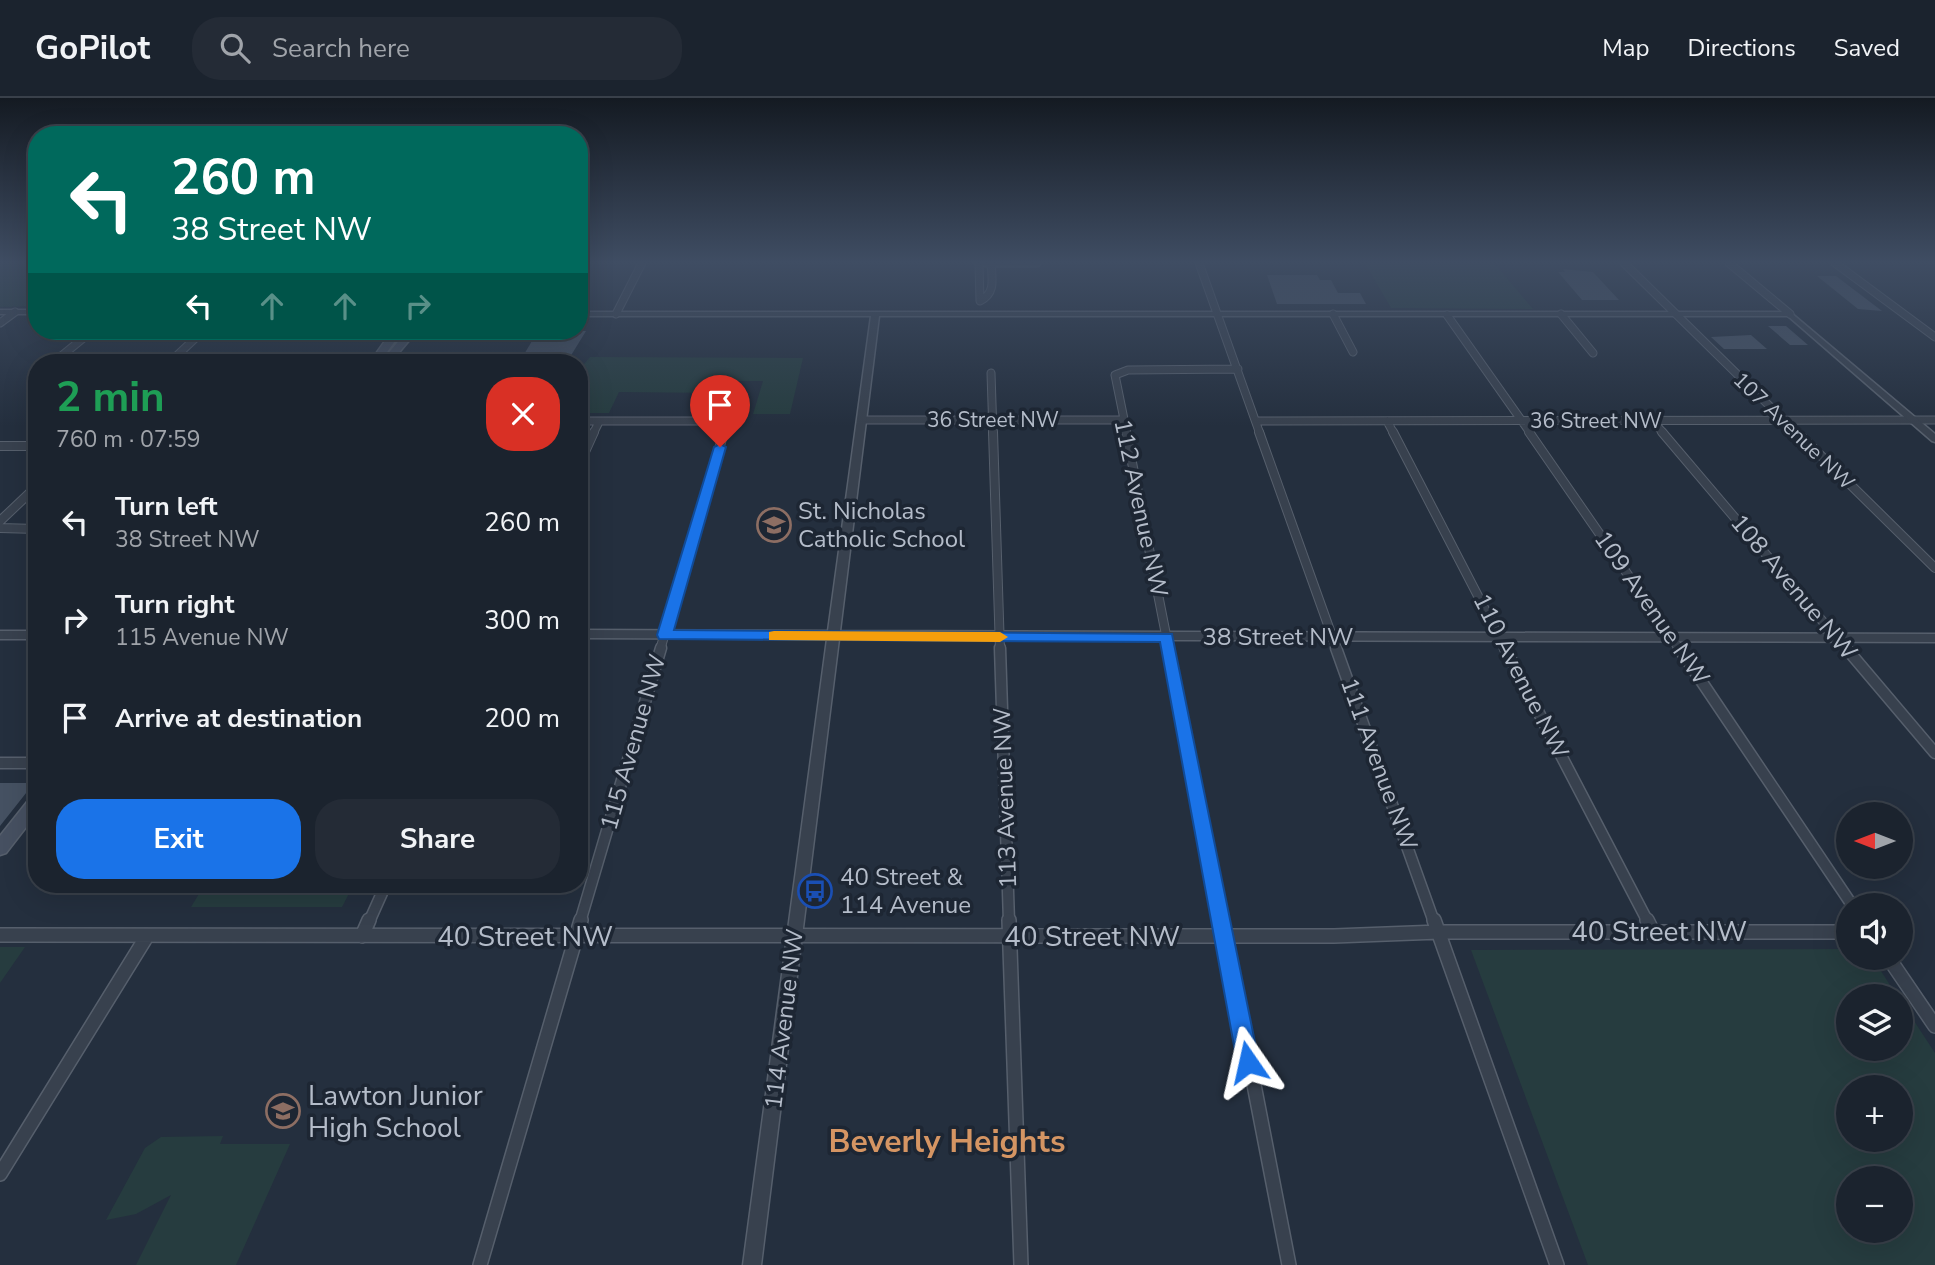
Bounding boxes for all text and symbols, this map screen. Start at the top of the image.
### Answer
search box [192,17,682,80]
text: GoPilot [35,26,150,71]
icon: search [216,29,254,67]
text: Search here [272,31,410,66]
text: Map [1602,32,1649,64]
text: Directions [1687,32,1796,64]
text: Saved [1834,32,1900,64]
text: 260 m [171,144,315,211]
icon: left [56,154,147,245]
text: 38 Street NW [171,208,372,251]
icon: left [180,287,218,325]
icon: ahead [253,287,291,325]
icon: ahead [326,287,364,325]
icon: right [399,287,437,325]
street label: 107 Avenue NW [1727,366,1861,496]
text: 2 min [56,369,165,426]
pin [690,375,750,447]
button: close [486,377,560,451]
icon: arrive [701,386,739,424]
street label: 36 Street NW [927,406,1059,434]
street label: 36 Street NW [1530,407,1662,435]
street label: 112 Avenue NW [1106,416,1176,600]
text: 760 m · 07:59 [56,424,201,455]
text: Turn left [115,489,218,524]
place label: St. Nicholas Catholic School [798,495,965,555]
icon: left [56,503,94,541]
text: 260 m [484,505,560,540]
school or university icon: St. Nicholas Catholic School [755,506,793,544]
street label: 108 Avenue NW [1723,507,1865,667]
text: 38 Street NW [115,524,260,555]
street label: 109 Avenue NW [1587,525,1717,691]
text: Turn right [115,587,234,622]
street label: 110 Avenue NW [1466,588,1576,764]
icon: right [56,601,94,639]
text: 300 m [484,603,560,638]
street label: 38 Street NW [1203,621,1353,653]
text: 115 Avenue NW [115,622,289,653]
street label: 115 Avenue NW [593,650,673,834]
street label: 111 Avenue NW [1333,673,1425,855]
icon: arrive [56,699,94,737]
text: Arrive at destination [115,701,362,736]
text: 200 m [484,701,560,736]
street label: 113 Avenue NW [986,707,1024,889]
button: Exit [56,799,301,879]
button: Share [315,799,560,879]
north arrow [1836,802,1913,878]
map controls [1836,802,1913,1243]
place label: 40 Street & 114 Avenue [840,861,971,921]
bus stop icon: 40 Street & 114 Avenue [796,872,834,910]
button: sound [1836,893,1913,970]
street label: 40 Street NW [1571,913,1747,951]
street label: 40 Street NW [437,918,613,956]
street label: 40 Street NW [1004,918,1180,956]
street label: 114 Avenue NW [757,927,811,1111]
button: layers [1836,984,1913,1061]
position arrow [1211,1025,1285,1099]
button: + [1836,1075,1913,1152]
place label: Lawton Junior High School [308,1077,483,1147]
school or university icon: Lawton Junior High School [264,1092,302,1130]
district label: Beverly Heights [829,1120,1066,1163]
button: − [1836,1166,1913,1243]

